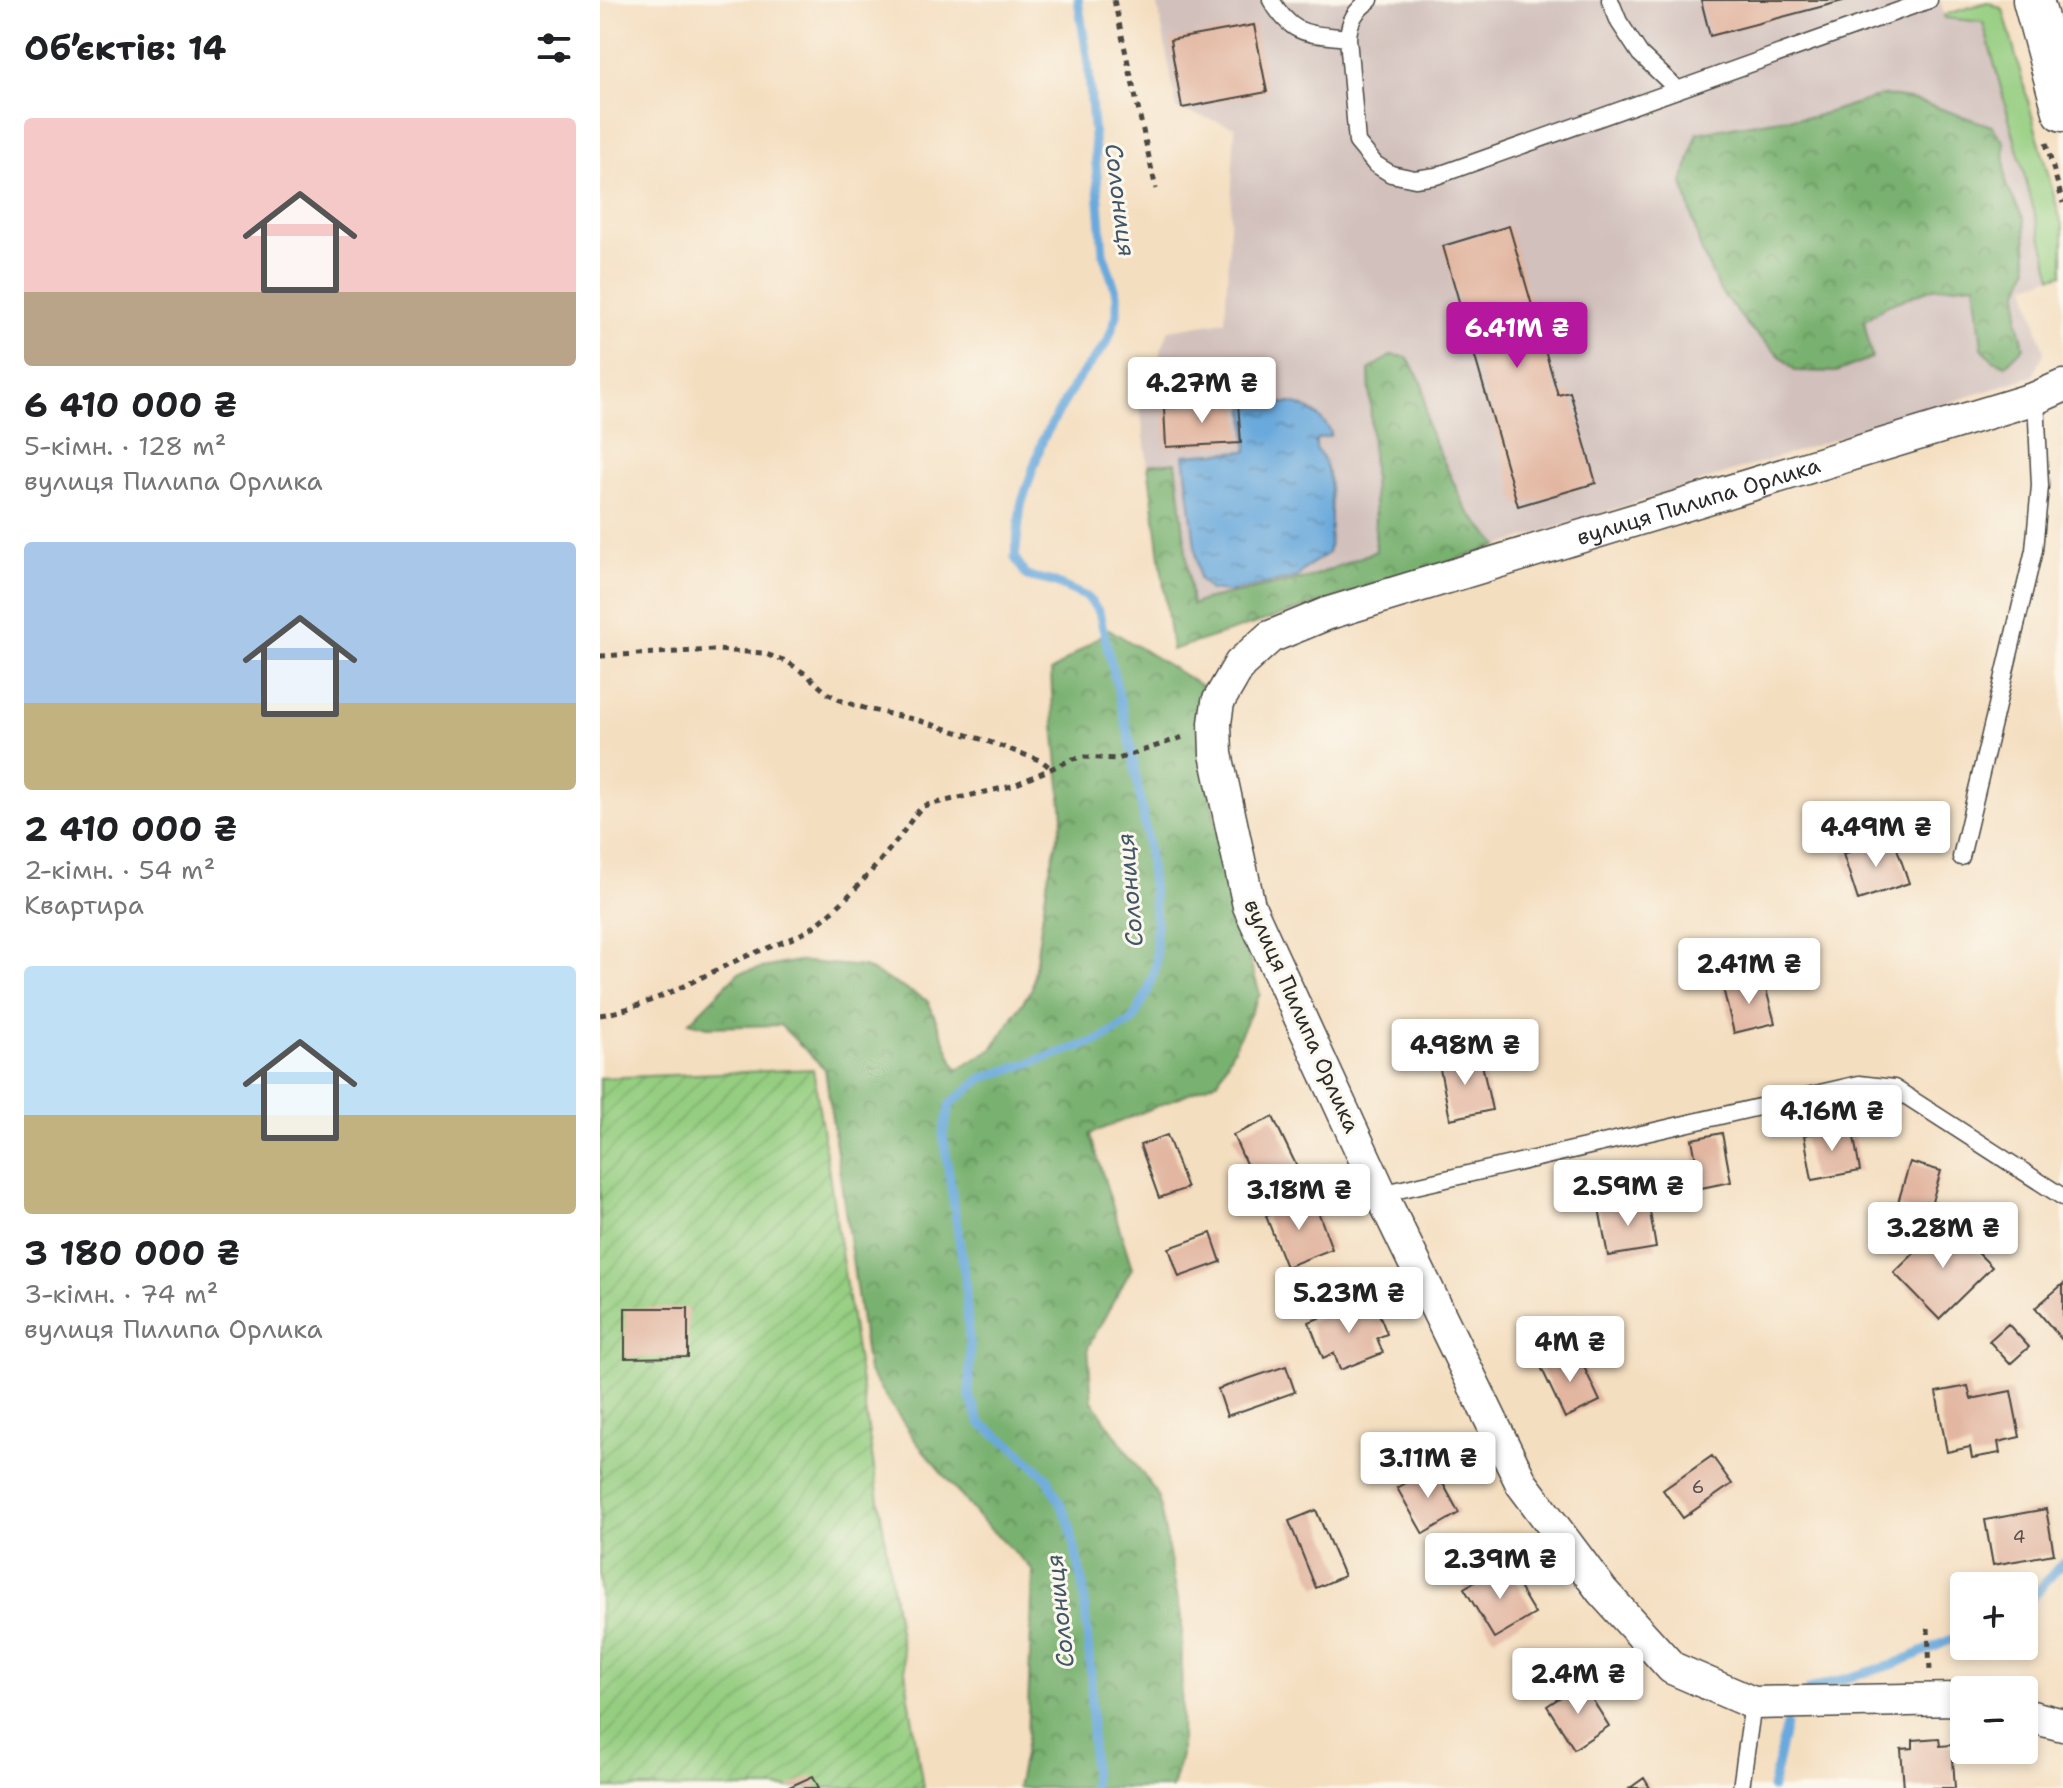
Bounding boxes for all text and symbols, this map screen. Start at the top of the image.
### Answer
text: Об’єктів: 14 [24,25,226,71]
icon: filters [532,26,576,70]
water label: Солониця [1097,142,1143,258]
icon: home [228,170,372,314]
pin: 6.41M ₴ [1443,302,1591,370]
text: 6.41M ₴ [1464,310,1570,345]
pin: 4.27M ₴ [1128,357,1276,425]
text: 4.27M ₴ [1146,365,1258,400]
text: 6 410 000 ₴ [24,382,237,428]
text: 5-кімн. · 128 m² [24,428,227,463]
street label: вулиця Пилипа Орлика [1573,450,1824,551]
text: вулиця Пилипа Орлика [24,463,323,498]
icon: home [228,594,372,738]
pin: 4.49M ₴ [1802,801,1950,869]
text: 2 410 000 ₴ [24,806,237,852]
text: 4.49M ₴ [1820,809,1932,844]
water label: Солониця [1109,832,1151,948]
text: 2-кімн. · 54 m² [24,852,215,887]
text: Квартира [24,887,144,922]
street label: вулиця Пилипа Орлика [1237,895,1367,1138]
pin: 2.41M ₴ [1675,938,1823,1006]
text: 2.41M ₴ [1696,946,1802,981]
icon: home [228,1018,372,1162]
pin: 4.98M ₴ [1391,1019,1539,1087]
text: 4.98M ₴ [1410,1027,1520,1062]
pin: 4.16M ₴ [1758,1085,1906,1153]
text: 4.16M ₴ [1780,1093,1884,1128]
pin: 2.59M ₴ [1554,1160,1702,1228]
pin: 3.18M ₴ [1225,1164,1373,1232]
text: 2.59M ₴ [1572,1168,1684,1203]
text: 3.18M ₴ [1246,1172,1352,1207]
pin: 3.28M ₴ [1869,1202,2017,1270]
text: 3.28M ₴ [1886,1210,2000,1245]
text: 3 180 000 ₴ [24,1230,240,1276]
pin: 5.23M ₴ [1275,1267,1423,1335]
text: 5.23M ₴ [1293,1275,1405,1310]
text: 3-кімн. · 74 m² [24,1276,219,1311]
text: вулиця Пилипа Орлика [24,1311,323,1346]
pin: 4M ₴ [1523,1316,1617,1384]
text: 4M ₴ [1534,1324,1606,1359]
pin: 3.11M ₴ [1354,1432,1502,1500]
text: 3.11M ₴ [1379,1440,1477,1475]
house number: 6 [1692,1475,1704,1499]
house number: 4 [2013,1525,2025,1549]
pin: 2.39M ₴ [1426,1533,1574,1601]
text: 2.39M ₴ [1443,1541,1557,1576]
water label: Солониця [1038,1553,1082,1669]
map controls [1950,1572,2038,1764]
button: + [1950,1572,2038,1660]
pin: 2.4M ₴ [1513,1648,1643,1716]
text: 2.4M ₴ [1530,1656,1626,1691]
button: − [1950,1676,2038,1764]

